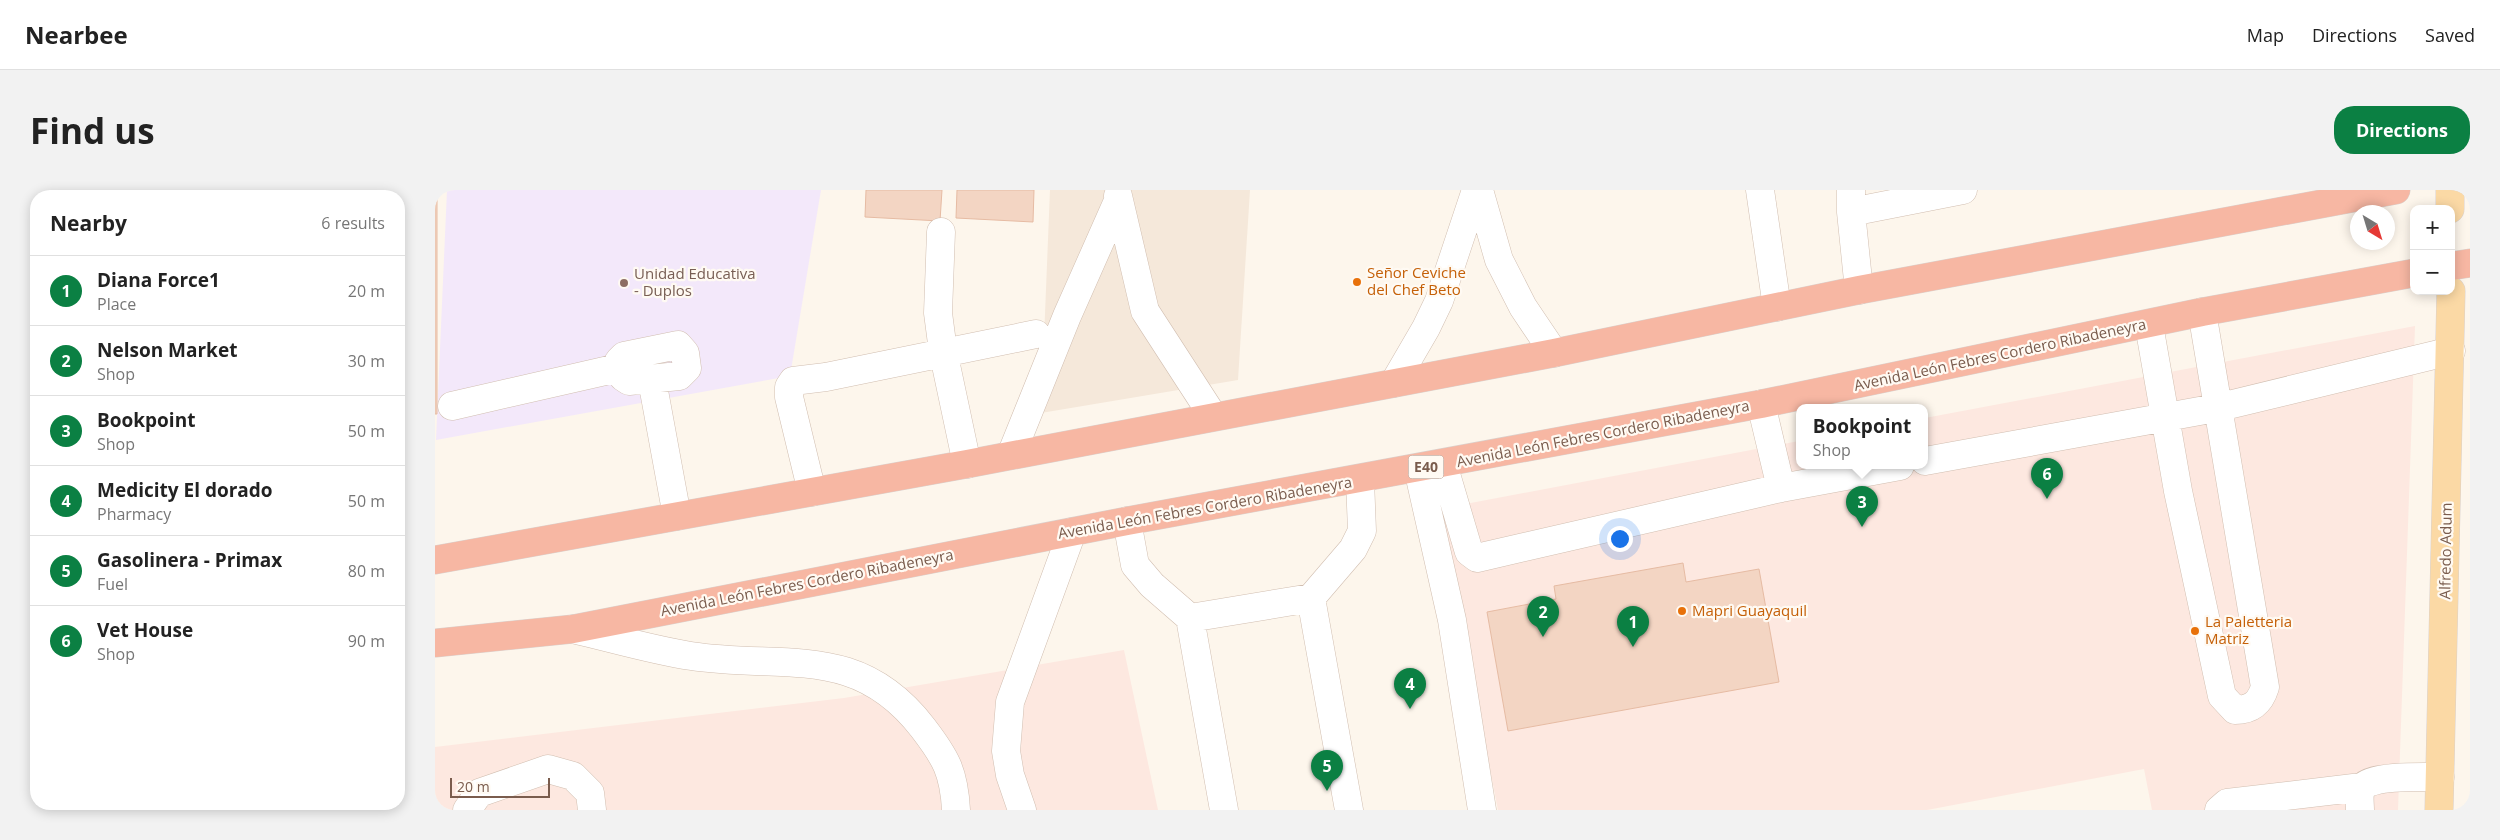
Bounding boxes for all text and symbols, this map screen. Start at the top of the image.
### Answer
text: Nearbee [25,18,128,51]
text: Map [2247,23,2284,47]
text: Directions [2312,23,2397,47]
text: Saved [2425,23,2475,47]
button: Directions [2334,106,2470,154]
text: Find us [30,107,155,154]
north arrow [2350,205,2395,250]
map controls [2410,205,2455,295]
button: + [2410,205,2455,250]
text: Nearby [50,209,127,237]
text: 6 results [321,212,385,234]
button: − [2410,250,2455,295]
place label: Señor Ceviche del Chef Beto [1367,262,1466,299]
place label: Unidad Educativa - Duplos [634,263,756,300]
text: Diana Force1 [97,267,220,293]
marker: Señor Ceviche del Chef Beto [1351,276,1363,288]
marker: Unidad Educativa - Duplos [618,277,630,289]
text: 1 [61,280,71,302]
text: 20 m [348,280,385,302]
text: Place [97,293,136,315]
street label: Avenida León Febres Cordero Ribadeneyra [1852,313,2148,395]
text: Nelson Market [97,337,237,363]
text: 2 [61,350,71,372]
text: 30 m [348,350,385,372]
text: Shop [97,363,135,385]
street label: Avenida León Febres Cordero Ribadeneyra [1455,395,1751,471]
popup [1796,404,1928,469]
text: Bookpoint [97,407,195,433]
text: Bookpoint [1813,413,1911,439]
text: 3 [61,420,71,442]
text: 50 m [348,420,385,442]
text: Shop [97,433,135,455]
text: Shop [1813,439,1851,461]
road number: E40 [1409,456,1443,478]
pin: 6 [2031,458,2063,499]
street label: Avenida León Febres Cordero Ribadeneyra [1056,471,1353,543]
text: Medicity El dorado [97,477,273,503]
pin: 3 [1846,486,1878,527]
text: 4 [61,490,71,512]
text: 50 m [348,490,385,512]
street label: Alfredo Adum [2434,502,2456,600]
text: Pharmacy [97,503,171,525]
your location [1607,526,1633,552]
street label: Avenida León Febres Cordero Ribadeneyra [659,544,955,620]
text: Gasolinera - Primax [97,547,282,573]
text: 5 [61,560,71,582]
text: 80 m [348,560,385,582]
text: Fuel [97,573,128,595]
pin: 2 [1527,596,1559,637]
place label: Mapri Guayaquil [1692,600,1807,620]
marker: Mapri Guayaquil [1676,605,1688,617]
pin: 1 [1617,606,1649,647]
place label: La Paletteria Matriz [2205,611,2292,648]
text: Vet House [97,617,193,643]
marker: La Paletteria Matriz [2189,625,2201,637]
text: 6 [61,630,71,652]
text: 90 m [348,630,385,652]
text: Shop [97,643,135,665]
pin: 4 [1394,668,1426,709]
pin: 5 [1311,750,1343,791]
scale bar [450,775,550,798]
text: 20 m [457,777,490,796]

